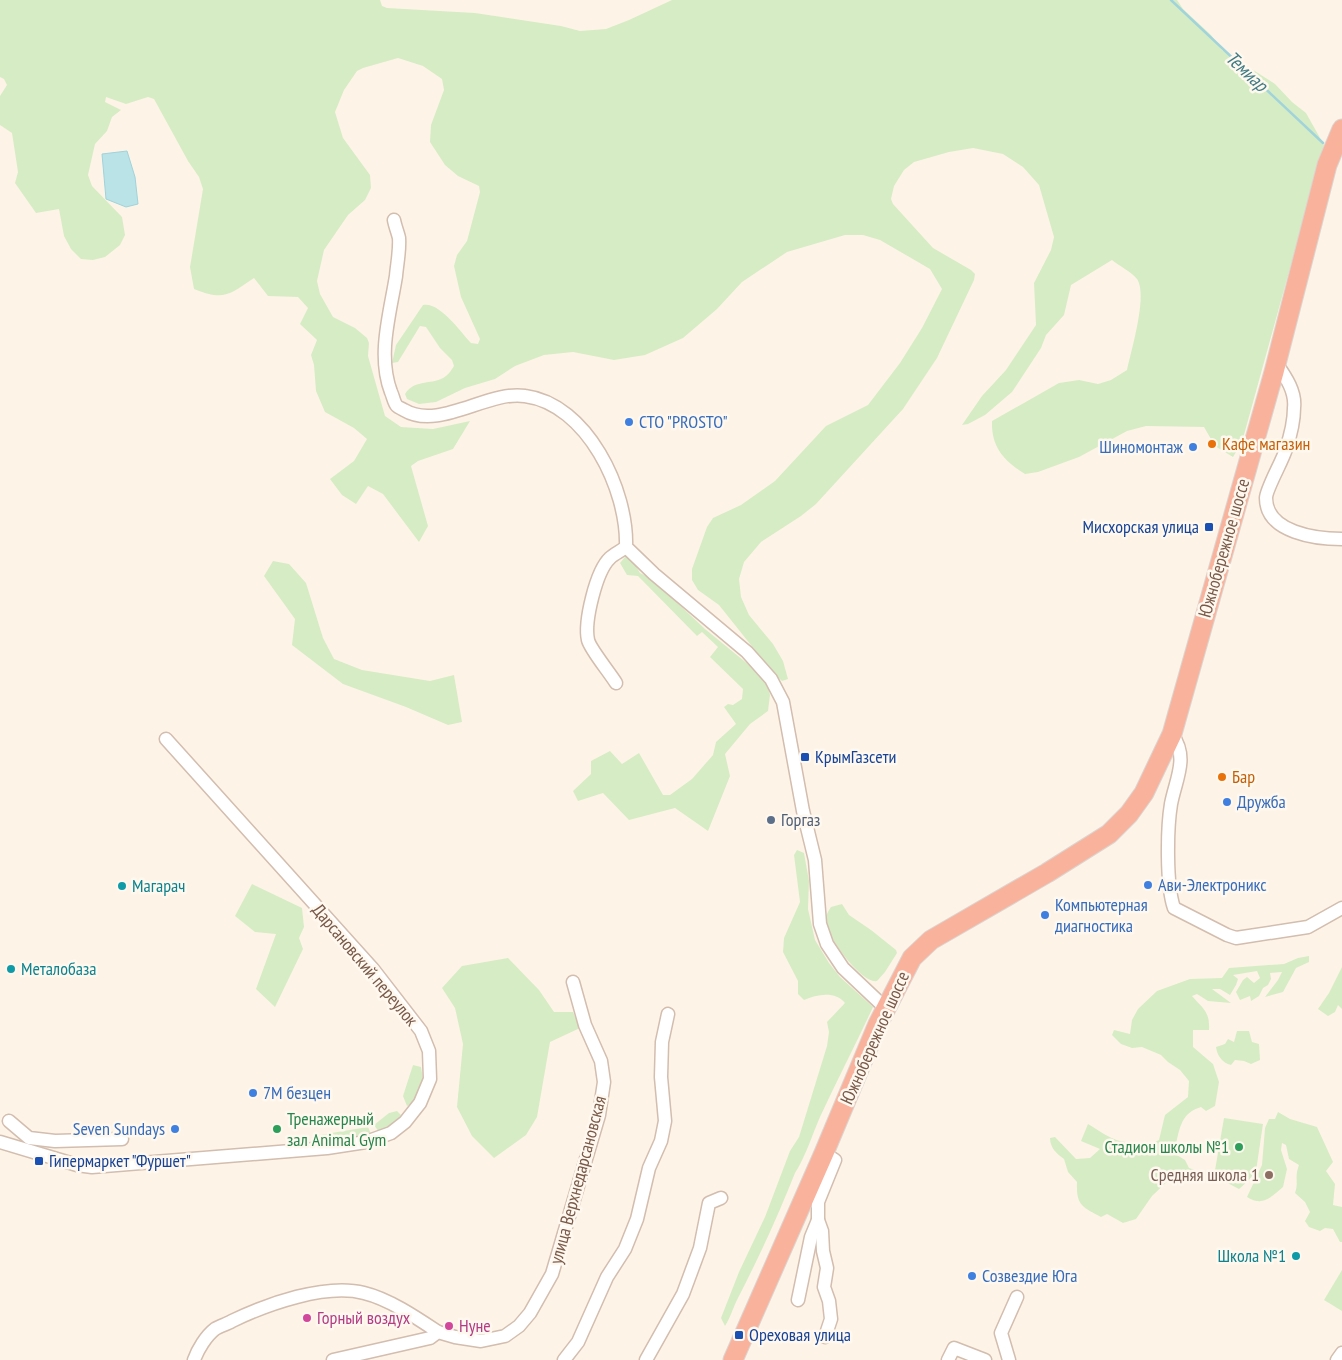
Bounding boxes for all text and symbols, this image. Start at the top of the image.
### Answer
water label: Темиар [1221,46,1274,97]
place label: СТО "PROSTO" [639,410,728,433]
marker: СТО "PROSTO" [623,416,635,428]
place label: Кафе магазин [1222,432,1310,455]
place label: Шиномонтаж [1099,435,1183,458]
marker: Кафе магазин [1206,438,1218,450]
marker: Шиномонтаж [1187,441,1199,453]
street label: Южнобережное шоссе [1193,476,1254,620]
place label: Мисхорская улица [1083,515,1199,538]
marker: Мисхорская улица [1203,521,1215,533]
place label: КрымГазсети [815,745,896,768]
marker: КрымГазсети [799,751,811,763]
place label: Бар [1232,765,1255,788]
marker: Бар [1216,771,1228,783]
place label: Дружба [1237,790,1286,813]
marker: Дружба [1221,796,1233,808]
place label: Горгаз [781,808,820,831]
marker: Горгаз [765,814,777,826]
place label: Ави-Электроникс [1158,873,1267,896]
place label: Магарач [132,874,185,897]
marker: Ави-Электроникс [1142,879,1154,891]
marker: Магарач [116,880,128,892]
place label: Компьютерная диагностика [1055,893,1148,937]
street label: Дарсановский переулок [307,899,423,1031]
marker: Компьютерная диагностика [1039,909,1051,921]
place label: Металобаза [21,957,96,980]
marker: Металобаза [5,963,17,975]
street label: Южнобережное шоссе [835,968,914,1108]
place label: 7М безцен [263,1081,331,1104]
marker: 7М безцен [247,1087,259,1099]
street label: улица Верхнедарсановская [544,1093,611,1267]
place label: Тренажерный зал Animal Gym [287,1107,386,1151]
place label: Seven Sundays [73,1117,165,1140]
marker: Seven Sundays [169,1123,181,1135]
marker: Тренажерный зал Animal Gym [271,1123,283,1135]
place label: Стадион школы №1 [1104,1135,1229,1158]
marker: Стадион школы №1 [1233,1141,1245,1153]
place label: Гипермаркет "Фуршет" [49,1149,191,1172]
marker: Гипермаркет "Фуршет" [33,1155,45,1167]
place label: Средняя школа 1 [1151,1163,1259,1186]
marker: Средняя школа 1 [1263,1169,1275,1181]
place label: Школа №1 [1218,1244,1286,1267]
marker: Школа №1 [1290,1250,1302,1262]
place label: Созвездие Юга [982,1264,1077,1287]
marker: Созвездие Юга [966,1270,978,1282]
place label: Горный воздух [317,1306,411,1329]
marker: Горный воздух [301,1312,313,1324]
place label: Нуне [459,1314,491,1337]
marker: Нуне [443,1320,455,1332]
place label: Ореховая улица [749,1323,851,1346]
marker: Ореховая улица [733,1329,745,1341]

